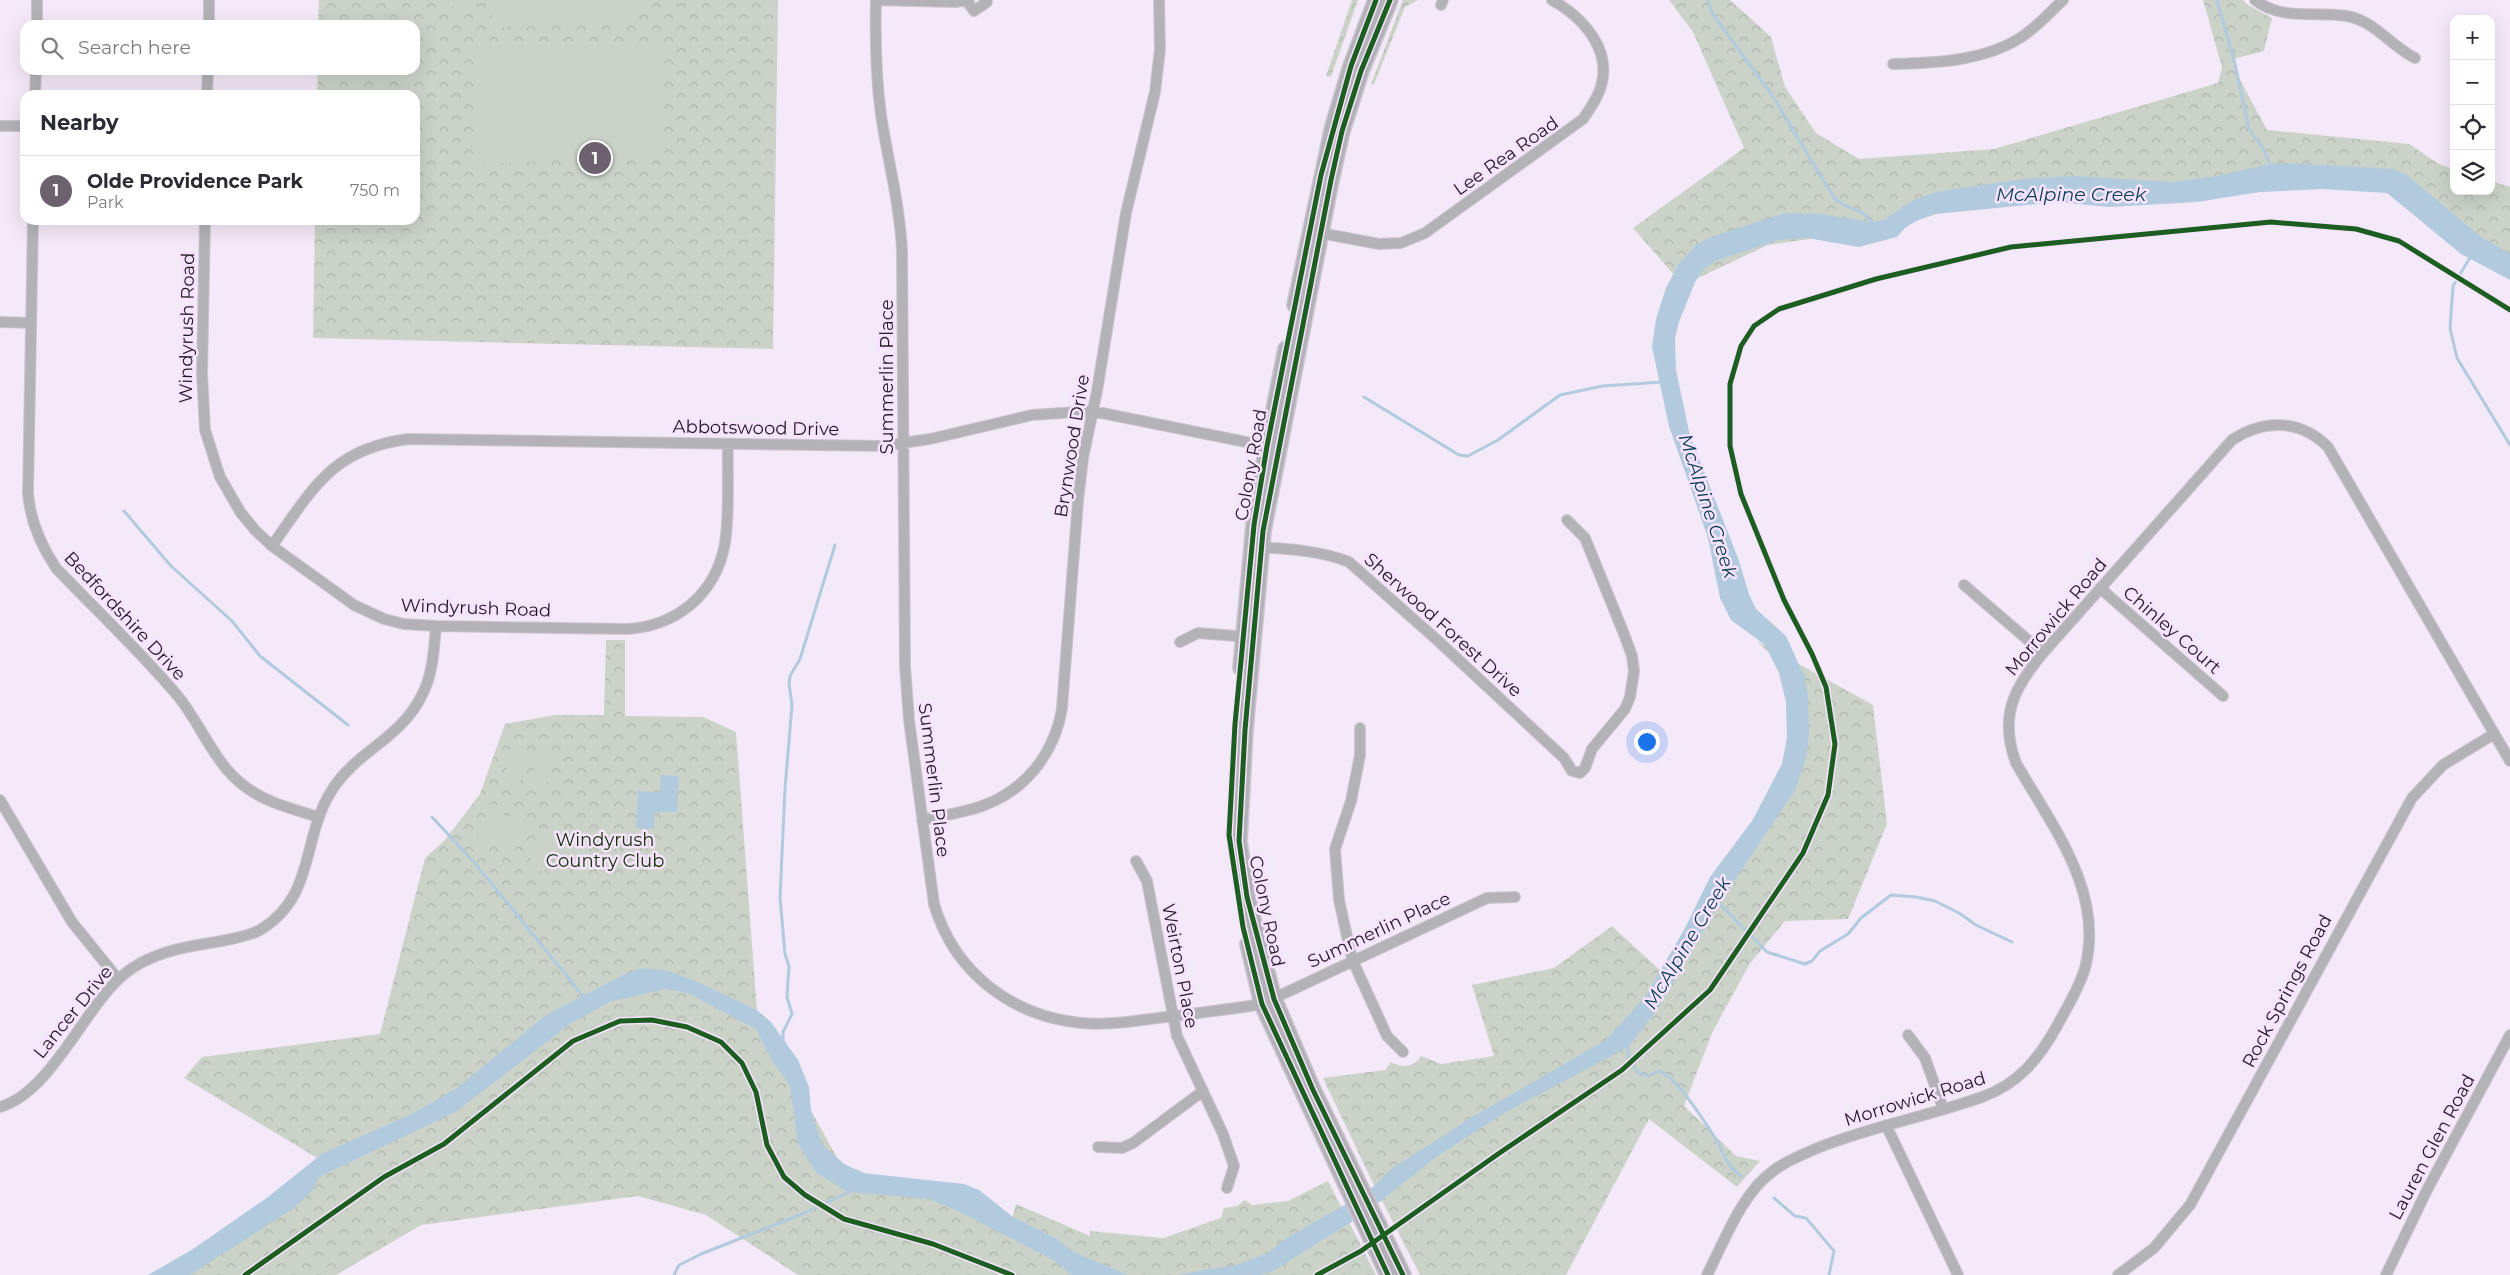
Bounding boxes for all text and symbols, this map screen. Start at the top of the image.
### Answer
map controls [2450,15,2495,195]
button: + [2450,15,2495,60]
search box [20,20,420,75]
icon: search [38,34,66,62]
text: Search here [78,36,191,59]
button: − [2450,60,2495,105]
button: locate [2450,105,2495,150]
text: Nearby [40,110,119,135]
street label: Lee Rea Road [1449,112,1563,200]
pin: 1 [579,139,611,177]
button: layers [2450,150,2495,195]
text: Olde Providence Park [87,170,303,193]
text: 1 [53,181,59,200]
text: 750 m [350,181,400,200]
water label: McAlpine Creek [1996,183,2147,206]
text: Park [87,193,124,212]
street label: Windyrush Road [175,253,199,403]
street label: Summerlin Place [876,299,898,455]
street label: Brynwood Drive [1050,373,1094,519]
street label: Colony Road [1230,407,1272,523]
street label: Abbotswood Drive [672,416,840,440]
water label: McAlpine Creek [1674,431,1742,582]
street label: Bedfordshire Drive [59,547,191,685]
street label: Sherwood Forest Drive [1360,548,1527,702]
street label: Morrowick Road [2000,554,2112,680]
street label: Chinley Court [2119,581,2225,679]
street label: Windyrush Road [400,594,552,622]
street label: Summerlin Place [914,702,954,858]
your location [1634,729,1660,755]
park label: Windyrush Country Club [546,829,664,872]
street label: Colony Road [1244,853,1290,969]
water label: McAlpine Creek [1638,872,1736,1013]
street label: Summerlin Place [1304,887,1454,973]
street label: Weirton Place [1157,902,1203,1030]
street label: Rock Springs Road [2237,911,2337,1071]
street label: Lancer Drive [29,961,117,1063]
street label: Morrowick Road [1842,1067,1988,1131]
street label: Lauren Glen Road [2384,1070,2480,1224]

